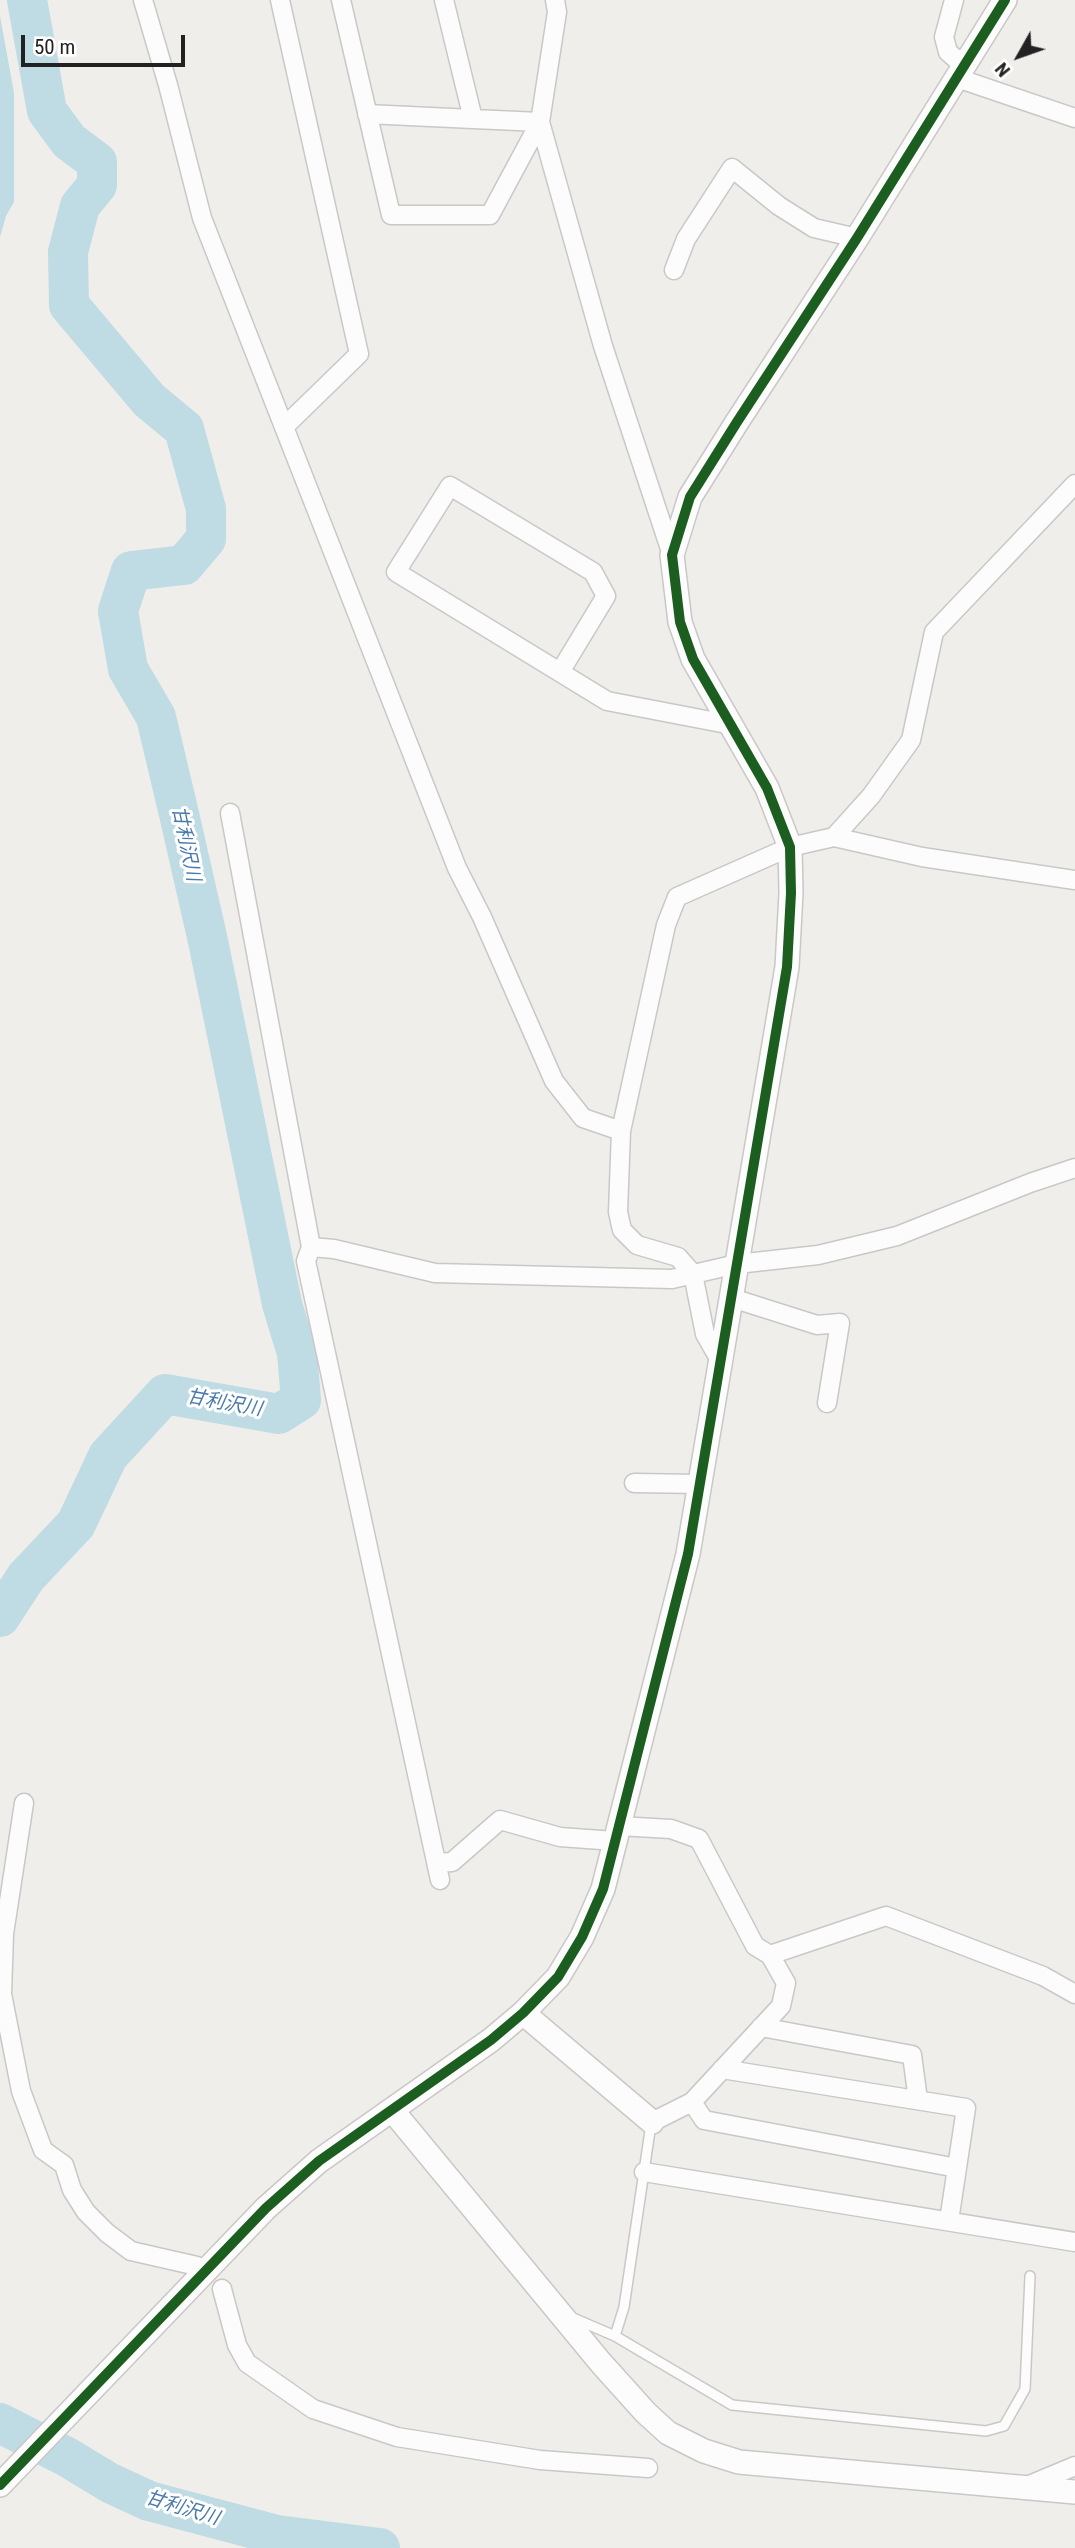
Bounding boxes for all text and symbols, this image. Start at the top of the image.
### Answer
scale bar [24,21,189,65]
north arrow [984,21,1054,91]
text: 50 m [34,35,75,59]
text: N [990,58,1015,82]
water label: 甘利沢川 [166,804,204,884]
water label: 甘利沢川 [185,1386,263,1422]
water label: 甘利沢川 [142,2487,222,2531]

